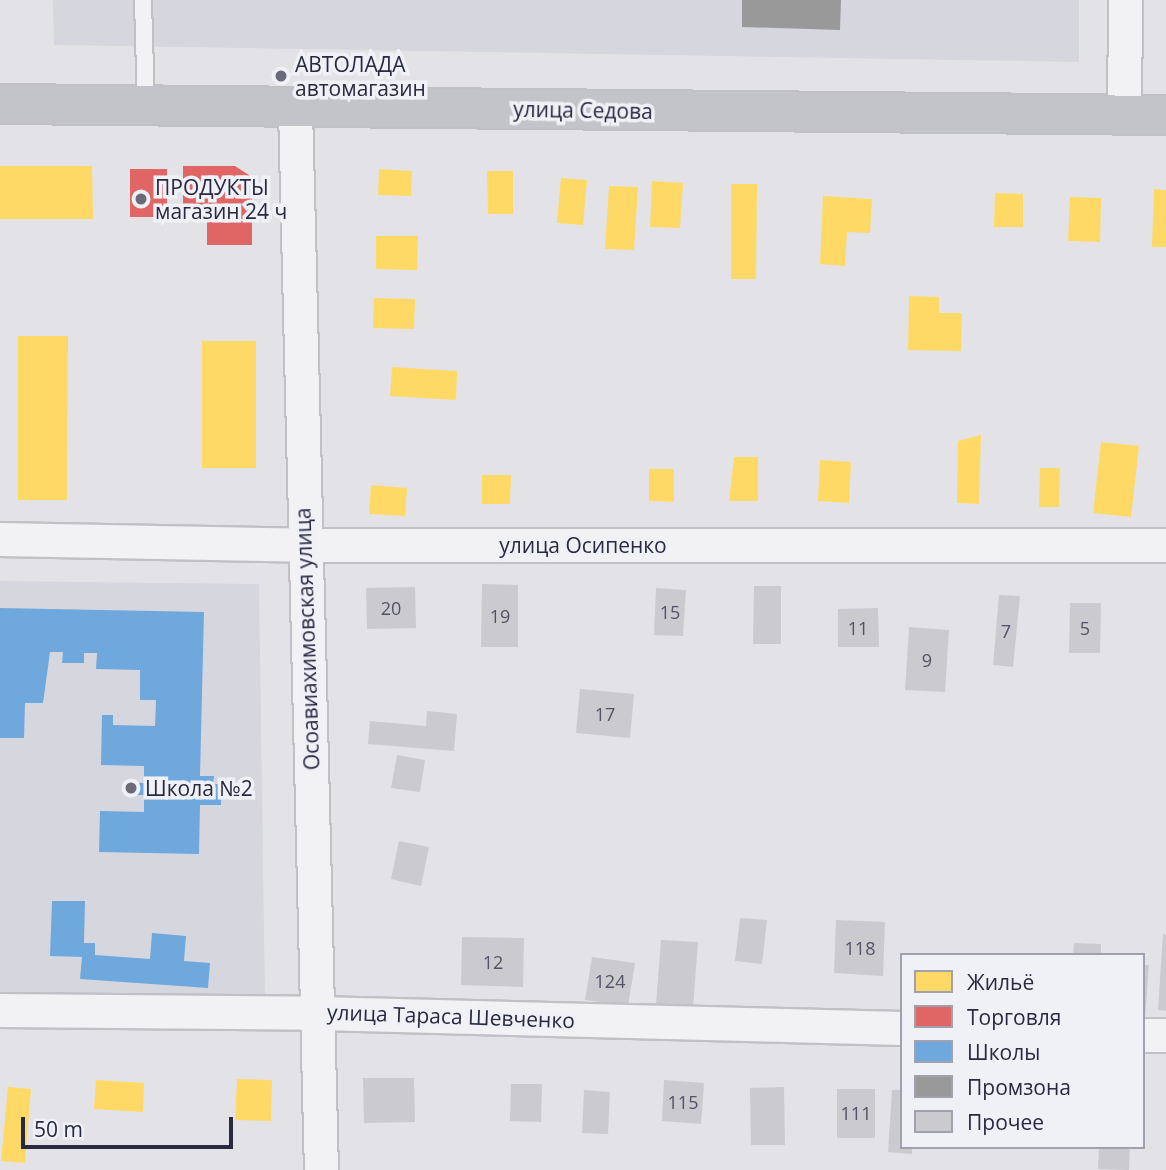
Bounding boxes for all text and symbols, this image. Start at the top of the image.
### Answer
place label: АВТОЛАДА автомагазин [295,51,426,101]
marker: АВТОЛАДА автомагазин [273,68,289,84]
street label: улица Седова [513,96,653,124]
place label: ПРОДУКТЫ магазин 24 ч [155,174,287,224]
marker: ПРОДУКТЫ магазин 24 ч [133,191,149,207]
street label: Осоавиахимовская улица [290,507,324,771]
street label: улица Осипенко [499,532,667,558]
house number: 20 [381,597,401,619]
house number: 15 [660,601,680,623]
house number: 19 [490,605,510,627]
house number: 11 [848,617,868,639]
house number: 5 [1080,617,1090,639]
house number: 7 [1001,620,1011,642]
house number: 9 [922,649,932,671]
house number: 17 [595,703,615,725]
place label: Школа №2 [145,775,253,801]
marker: Школа №2 [123,780,139,796]
house number: 118 [845,937,875,959]
house number: 12 [483,951,503,973]
legend [900,953,1145,1149]
text: Жильё [967,968,1034,996]
house number: 124 [595,970,625,992]
street label: улица Тараса Шевченко [327,999,575,1033]
text: Торговля [967,1003,1061,1031]
text: Школы [967,1038,1040,1066]
text: Промзона [967,1073,1071,1101]
house number: 115 [668,1091,698,1113]
house number: 111 [841,1102,871,1124]
scale bar [24,1104,236,1148]
text: Прочее [967,1108,1044,1136]
text: 50 m [34,1115,83,1143]

